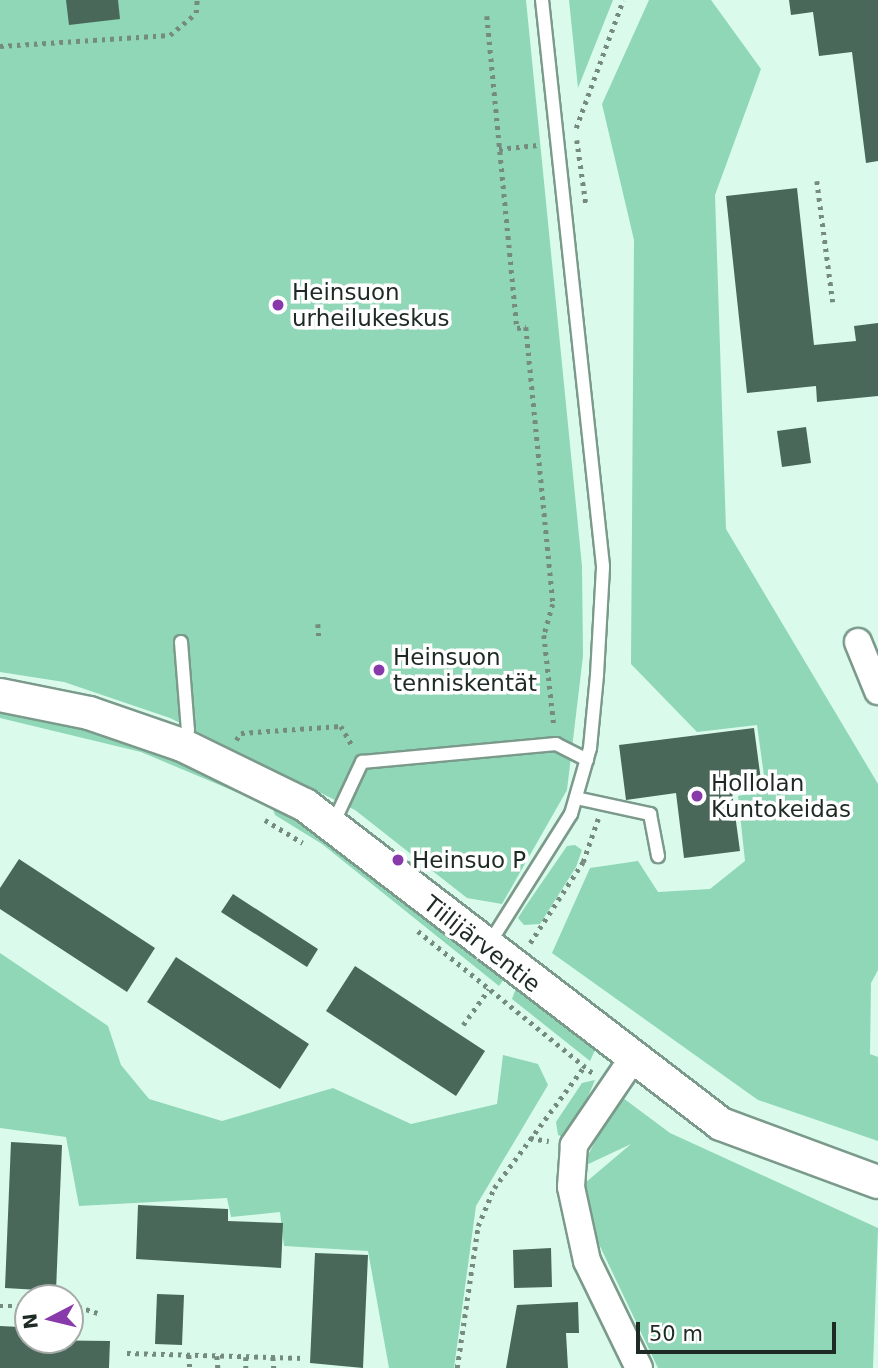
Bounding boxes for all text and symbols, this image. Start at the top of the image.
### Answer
place label: Heinsuon urheilukeskus [292,278,450,332]
marker: Heinsuon urheilukeskus [270,297,286,313]
place label: Heinsuon tenniskentät [393,643,537,697]
marker: Heinsuon tenniskentät [371,662,387,678]
place label: Hollolan Kuntokeidas [711,769,851,823]
marker: Hollolan Kuntokeidas [689,788,705,804]
place label: Heinsuo P [412,846,526,874]
marker: Heinsuo P [390,852,406,868]
street label: Tiilijärventie [418,890,546,998]
north arrow [14,1284,84,1354]
scale bar [640,1308,840,1352]
text: N [18,1312,42,1331]
text: 50 m [649,1322,703,1346]

